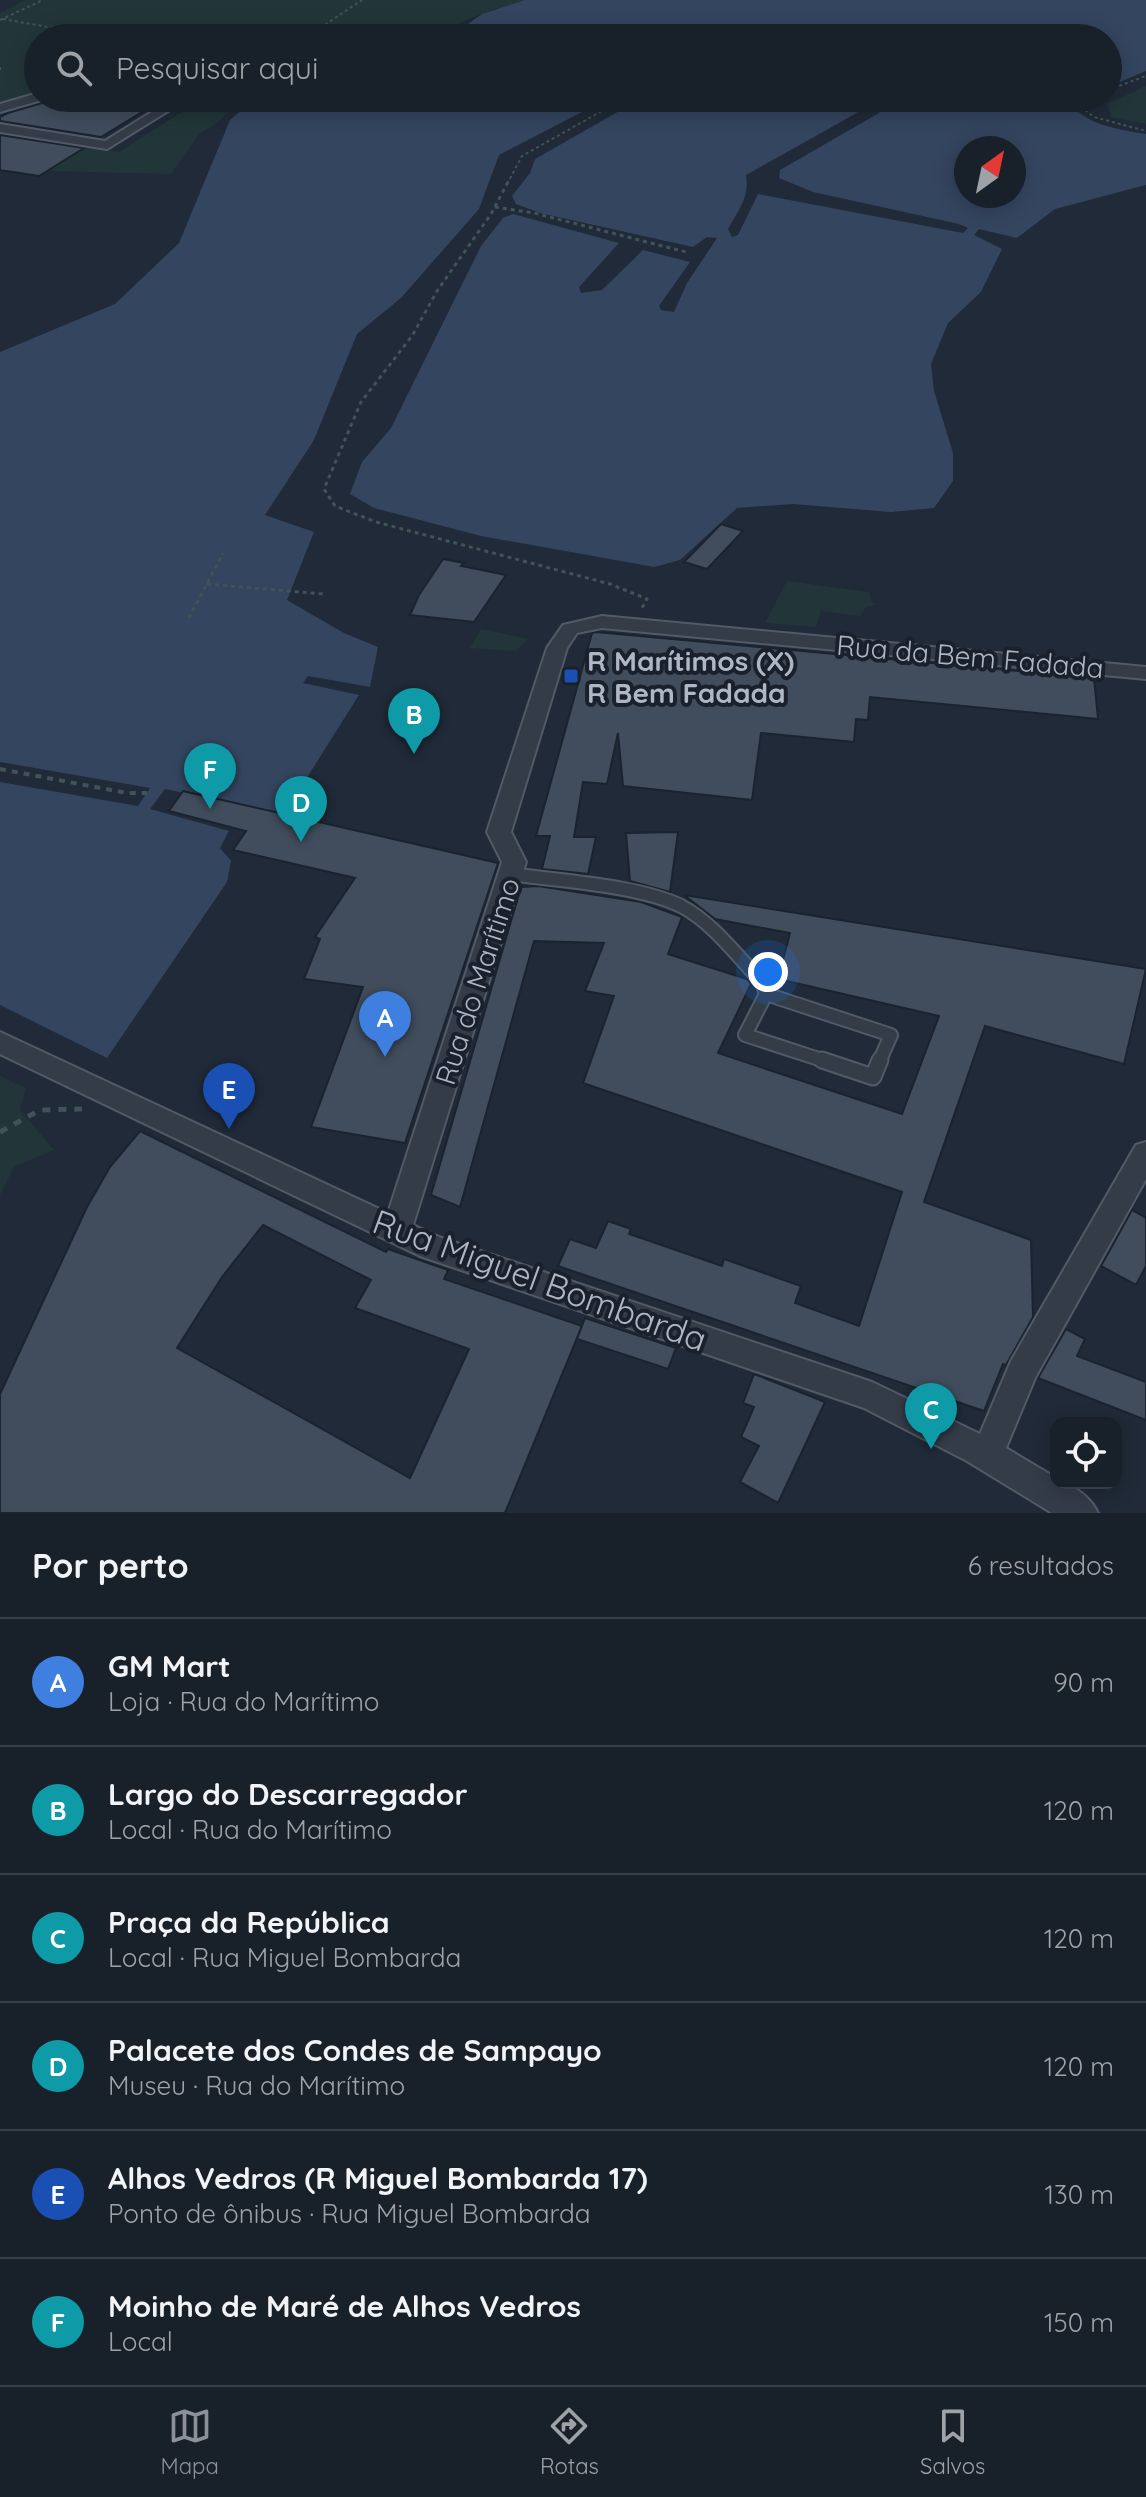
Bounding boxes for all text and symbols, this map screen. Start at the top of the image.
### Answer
search box [24,24,1122,112]
icon: search [52,46,96,90]
text: Pesquisar aqui [116,49,318,87]
north arrow [954,136,1026,208]
street label: Rua da Bem Fadada [835,627,1105,685]
place label: R Marítimos (X) R Bem Fadada [587,643,794,710]
marker: R Marítimos (X) R Bem Fadada [562,667,580,685]
pin: B [388,688,440,754]
pin: F [184,743,236,809]
pin: D [275,776,327,842]
street label: Rua do Marítimo [427,873,527,1089]
your location [748,952,788,992]
pin: A [359,991,411,1057]
pin: E [203,1063,255,1129]
street label: Rua Miguel Bombarda [367,1200,713,1360]
pin: C [905,1383,957,1449]
map controls [1050,1417,1122,1489]
button: locate [1050,1417,1122,1489]
text: Por perto [32,1544,189,1587]
text: 6 resultados [968,1549,1114,1582]
text: GM Mart [108,1647,231,1685]
text: A [50,1666,66,1699]
text: 90 m [1053,1666,1114,1699]
text: Loja · Rua do Marítimo [108,1685,380,1718]
text: Largo do Descarregador [108,1775,468,1813]
text: B [49,1794,67,1827]
text: 120 m [1044,1794,1114,1827]
text: Local · Rua do Marítimo [108,1813,392,1846]
text: Praça da República [108,1903,390,1941]
text: C [50,1922,66,1955]
text: 120 m [1044,1922,1114,1955]
text: Local · Rua Miguel Bombarda [108,1941,461,1974]
text: Palacete dos Condes de Sampayo [108,2031,602,2069]
text: D [49,2050,67,2083]
text: 120 m [1044,2050,1114,2083]
text: Museu · Rua do Marítimo [108,2069,405,2102]
text: Alhos Vedros (R Miguel Bombarda 17) [108,2159,648,2197]
text: E [51,2178,65,2211]
text: 130 m [1044,2178,1114,2211]
text: Ponto de ônibus · Rua Miguel Bombarda [108,2197,591,2230]
text: Moinho de Maré de Alhos Vedros [108,2287,581,2325]
text: F [51,2306,65,2339]
text: 150 m [1044,2306,1114,2339]
text: Local [108,2325,173,2358]
tab: Mapa [161,2404,219,2480]
tab: Rotas [540,2404,599,2480]
tab: Salvos [920,2404,985,2480]

